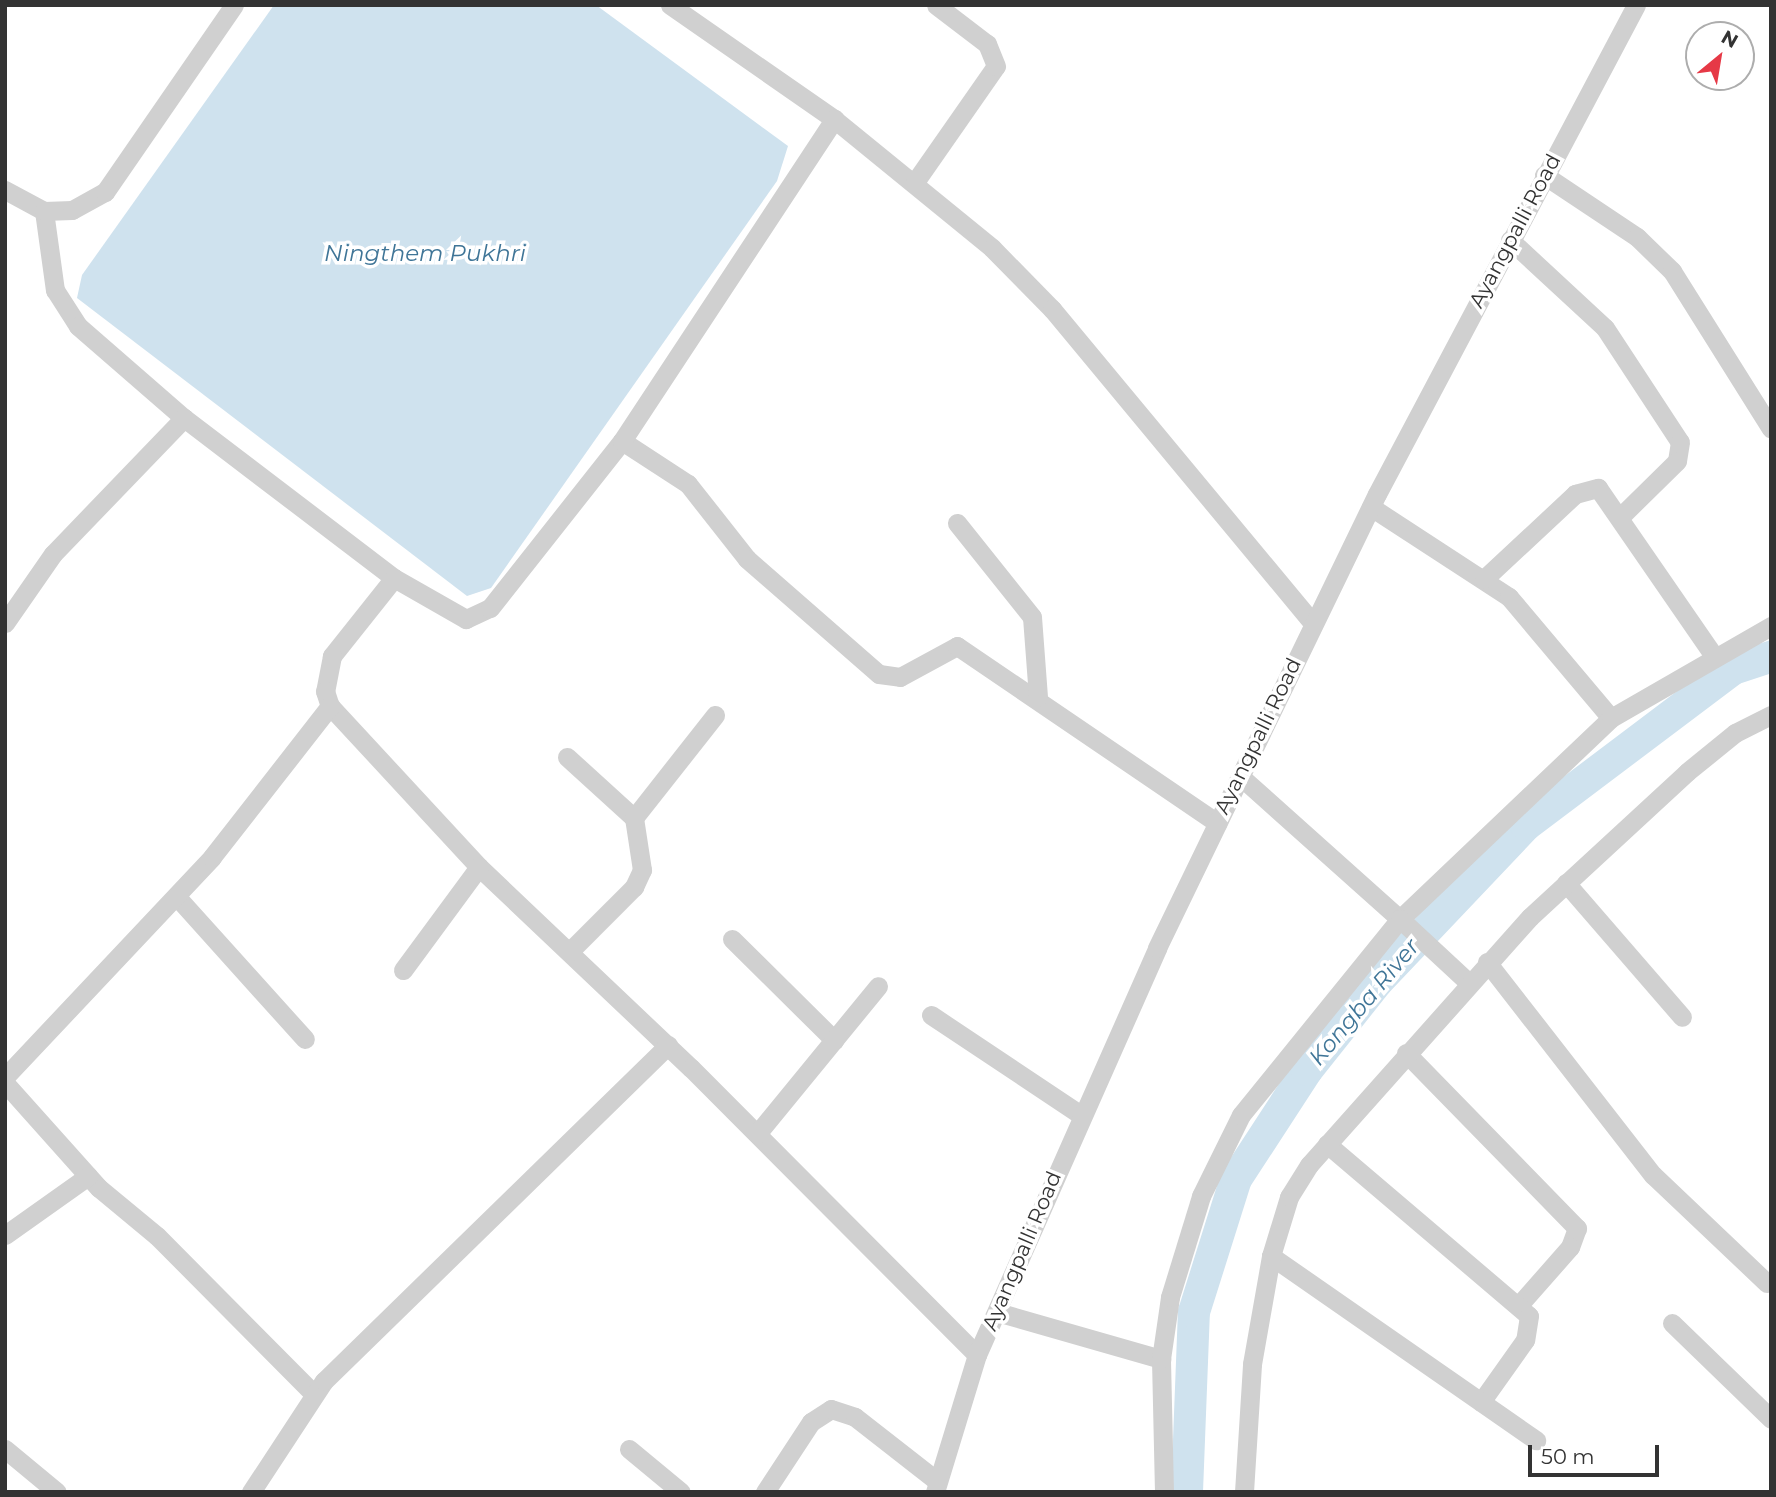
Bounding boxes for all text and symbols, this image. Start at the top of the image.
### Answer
north arrow [1685,21,1755,91]
text: N [1717,25,1742,53]
street label: Ayangpalli Road [1464,150,1566,312]
water label: Ningthem Pukhri [324,239,526,267]
street label: Ayangpalli Road [1209,654,1307,818]
water label: Kongba River [1303,933,1425,1071]
street label: Ayangpalli Road [977,1168,1067,1334]
scale bar [1531,1430,1662,1474]
text: 50 m [1541,1444,1595,1469]

